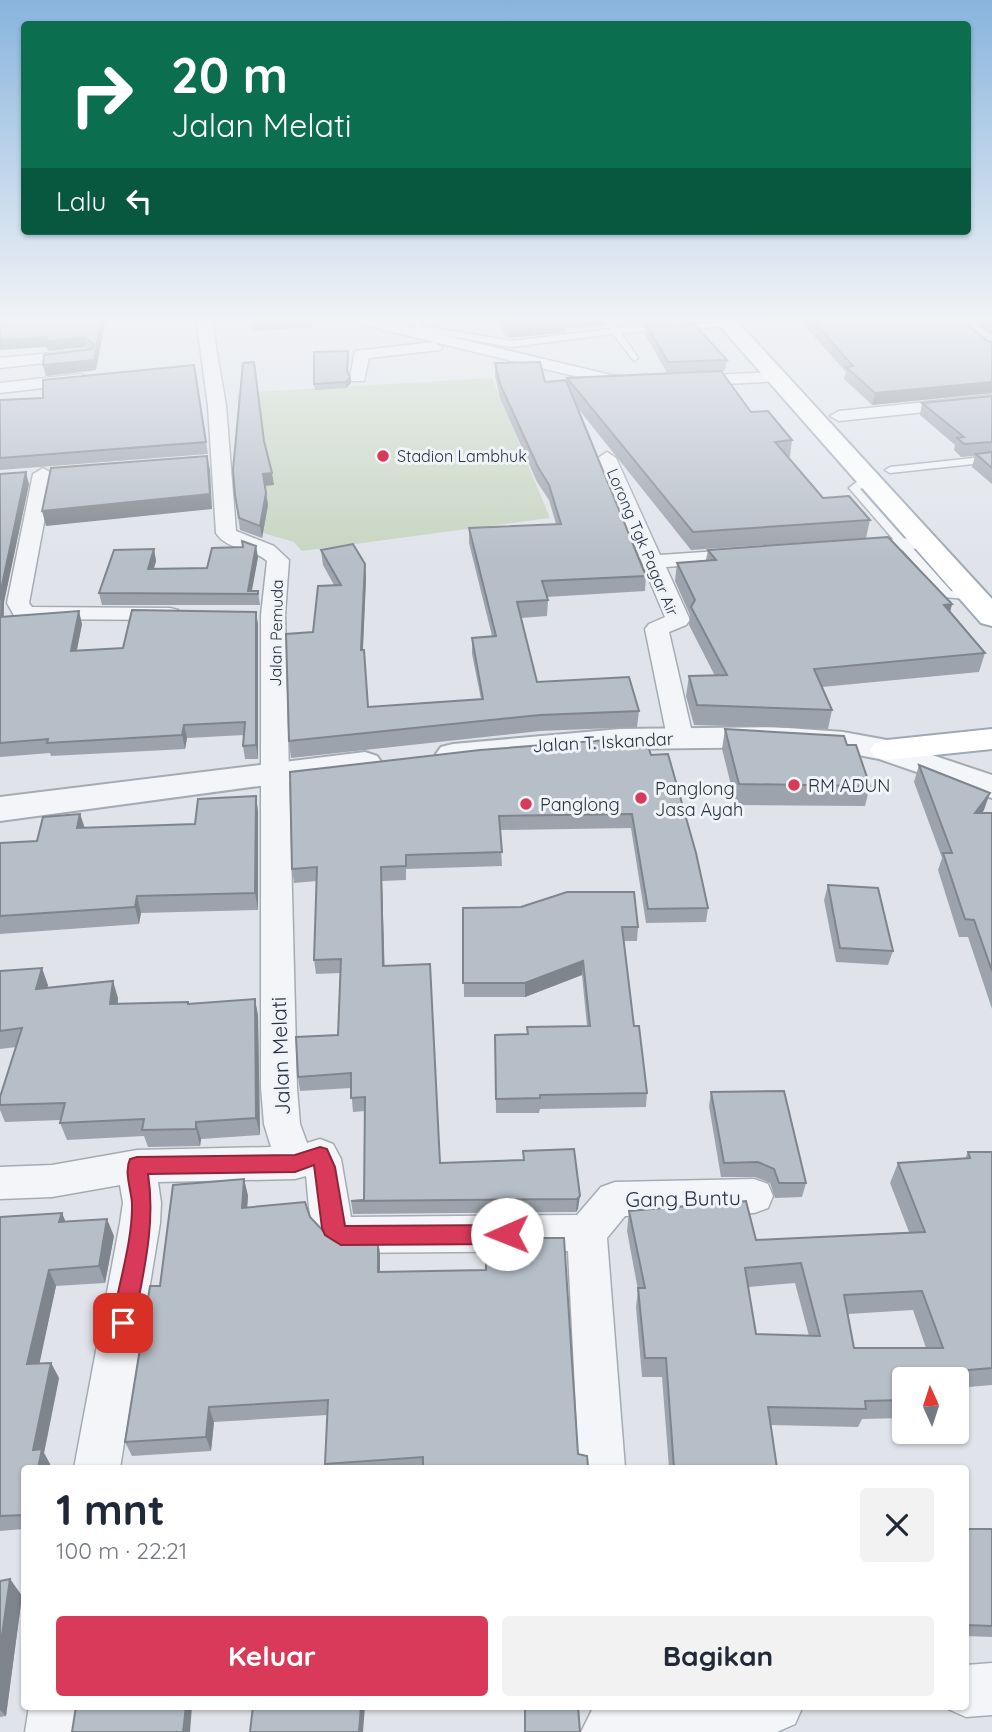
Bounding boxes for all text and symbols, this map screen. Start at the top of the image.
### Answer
text: 20 m [171,44,288,105]
icon: right [56,49,147,140]
text: Jalan Melati [171,105,352,145]
icon: left [120,182,158,220]
text: Lalu [56,185,106,218]
place label: Stadion Lambhuk [397,446,527,466]
marker: Stadion Lambhuk [375,448,391,464]
street label: Lorong Tgk Pagar Air [603,465,683,619]
street label: Jalan Pemuda [265,579,287,687]
street label: Jalan T. Iskandar [532,727,674,757]
place label: RM ADUN [808,774,890,797]
place label: Panglong Jasa Ayah [655,777,743,821]
marker: RM ADUN [786,777,802,793]
marker: Panglong Jasa Ayah [633,790,649,806]
place label: Panglong [540,793,620,816]
marker: Panglong [518,796,534,812]
street label: Jalan Melati [265,996,295,1116]
street label: Gang Buntu [625,1184,741,1212]
position arrow [470,1197,544,1271]
pin [93,1293,153,1353]
icon: arrive [104,1304,142,1342]
north arrow [892,1367,970,1444]
map controls [892,1367,969,1444]
text: 1 mnt [56,1483,165,1536]
button: close [860,1488,934,1562]
text: 100 m · 22:21 [56,1536,187,1565]
button: Keluar [56,1616,488,1696]
button: Bagikan [502,1616,934,1696]

